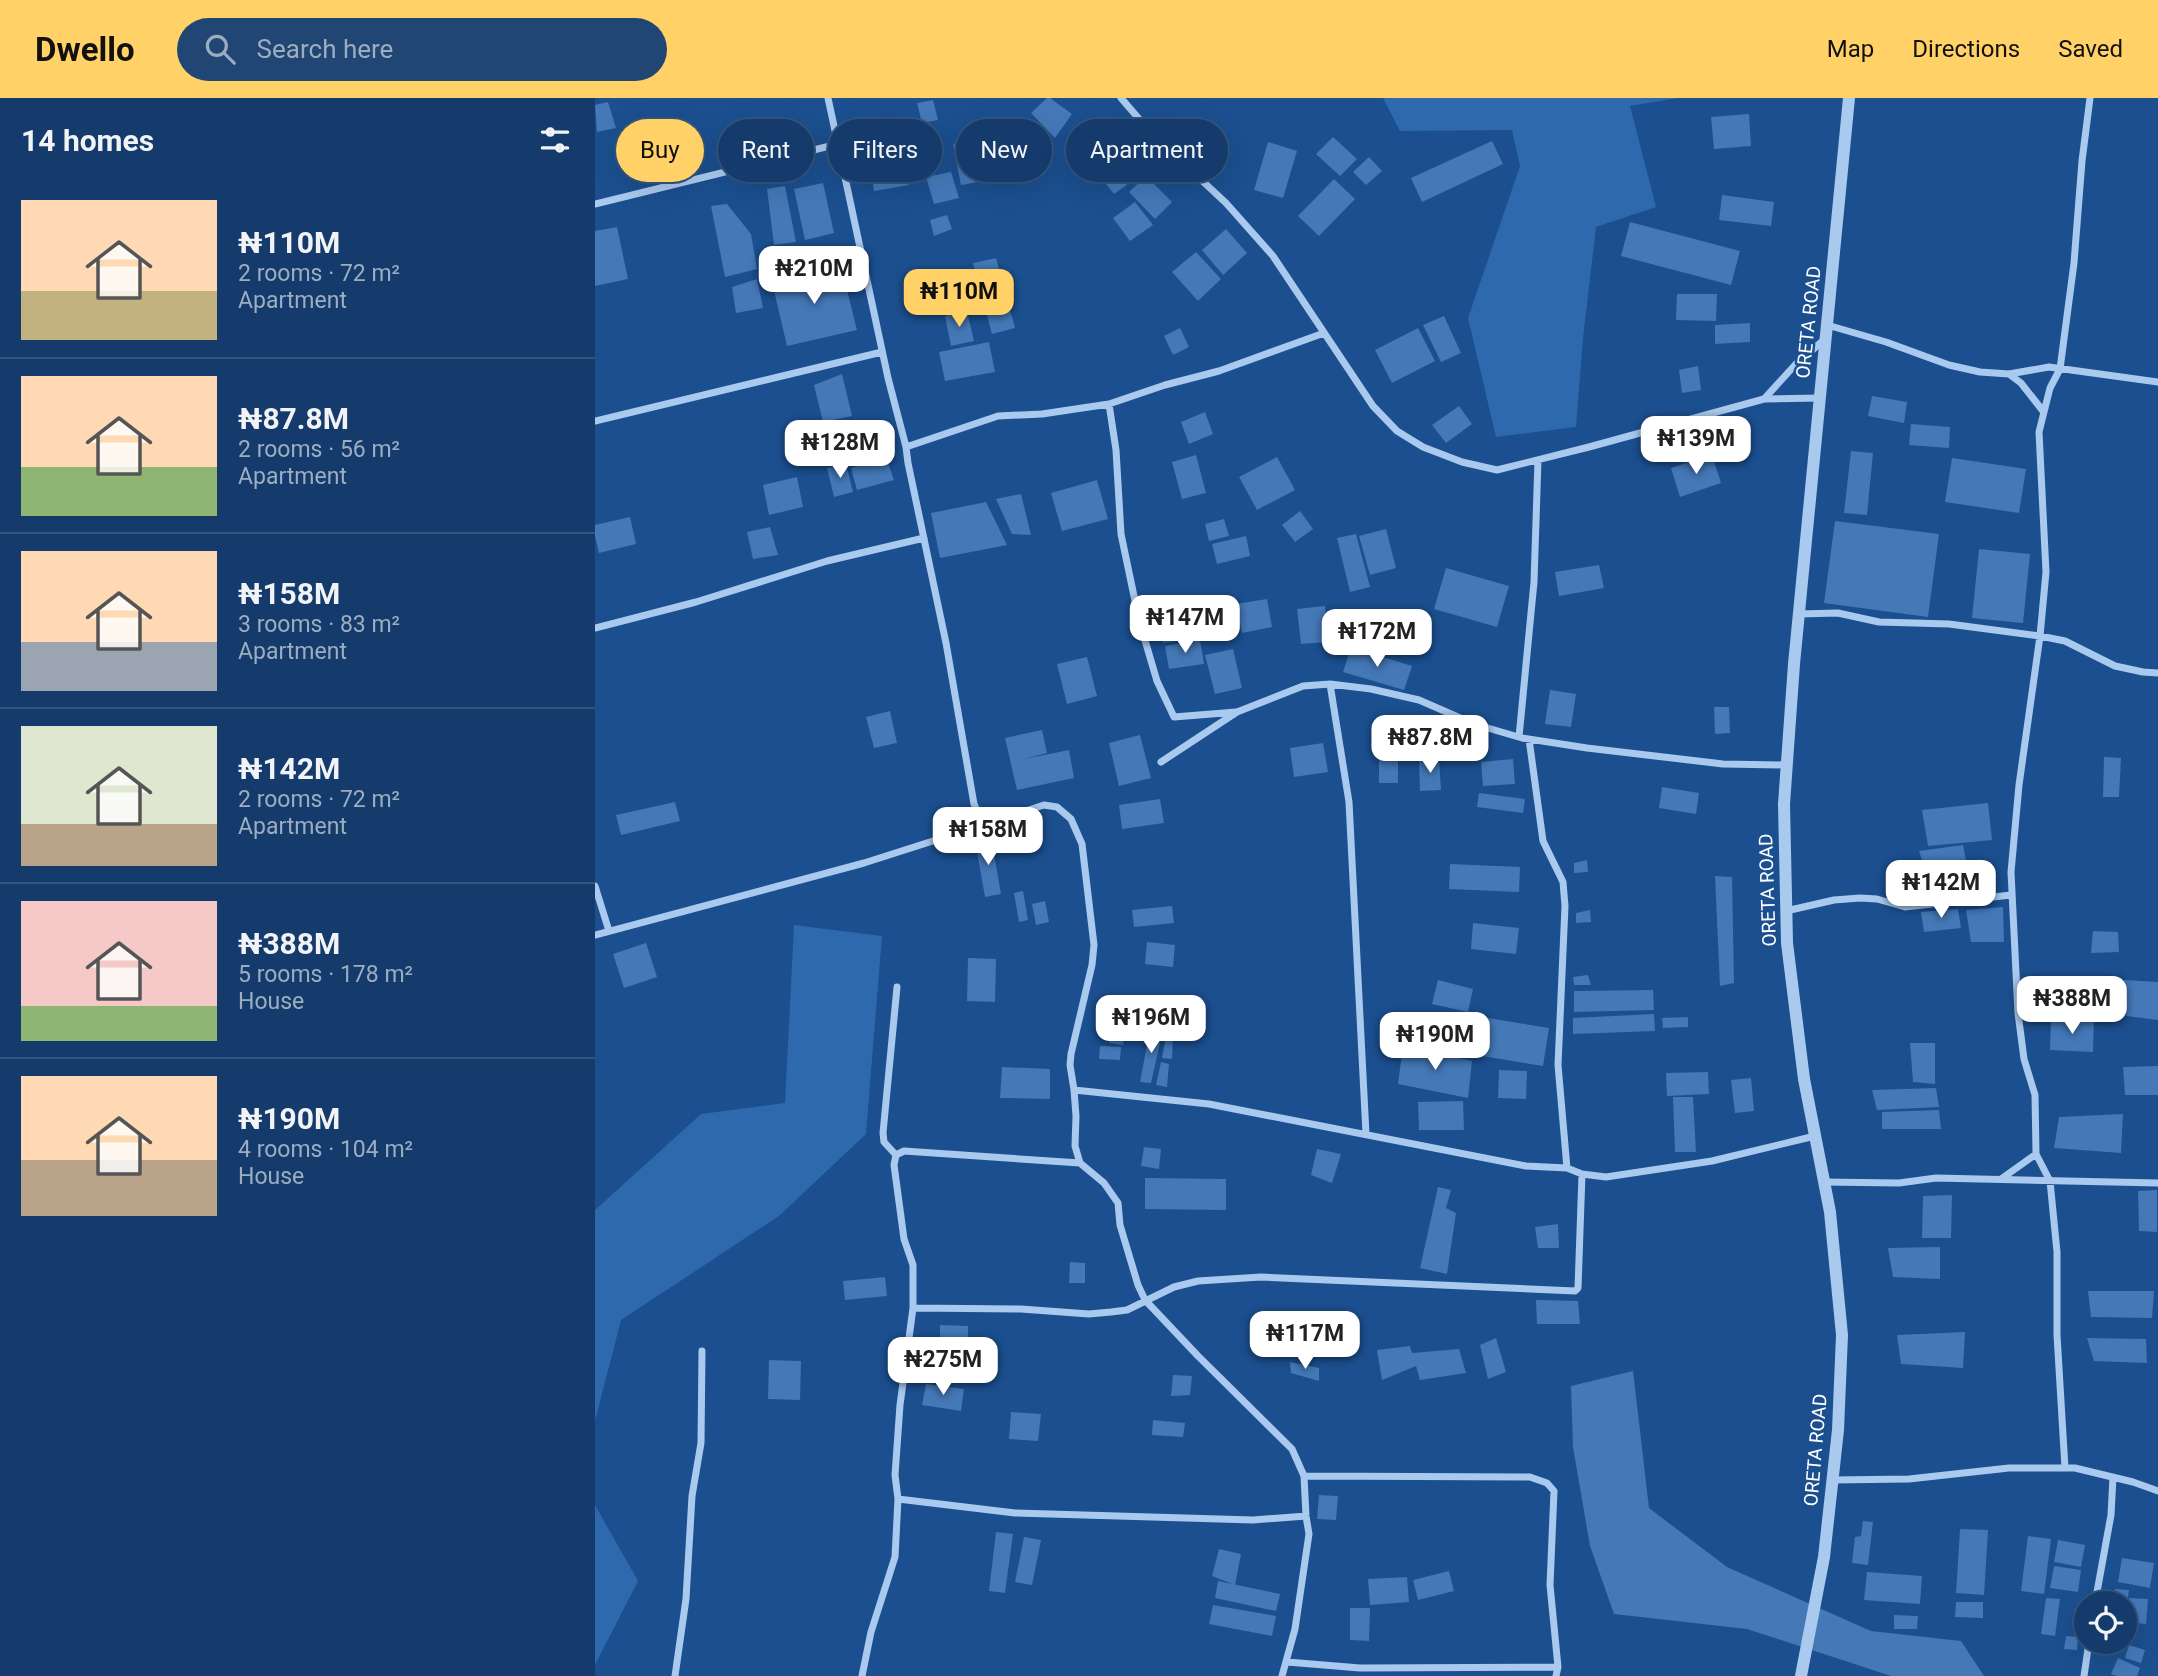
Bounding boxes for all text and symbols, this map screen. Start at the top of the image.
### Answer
search box [177,18,667,81]
text: Dwello [35,30,135,69]
icon: search [201,30,239,68]
text: Search here [257,34,393,64]
text: Map [1827,35,1874,63]
text: Directions [1912,35,2020,63]
text: Saved [2058,35,2123,63]
chip: Buy [616,119,704,182]
chip: Rent [718,119,814,182]
chip: Filters [828,119,942,182]
chip: New [956,119,1052,182]
chip: Apartment [1066,119,1228,182]
icon: filters [536,121,574,159]
text: 14 homes [21,123,154,158]
text: ₦110M [238,225,340,260]
icon: home [77,228,161,312]
pin: ₦210M [765,246,863,306]
text: ₦210M [775,255,853,282]
text: 2 rooms · 72 m² [238,260,400,287]
street label: ORETA ROAD [1791,265,1826,379]
pin: ₦110M [910,270,1008,329]
text: ₦110M [920,278,998,305]
text: Apartment [238,287,347,314]
text: ₦87.8M [238,401,349,436]
icon: home [77,404,161,488]
pin: ₦139M [1647,416,1745,476]
pin: ₦128M [791,420,889,480]
text: ₦139M [1657,425,1735,452]
text: ₦128M [801,429,879,456]
text: 2 rooms · 56 m² [238,436,400,463]
text: Apartment [238,463,347,490]
text: ₦158M [238,576,340,611]
icon: home [77,579,161,663]
pin: ₦147M [1136,596,1234,655]
text: ₦147M [1146,604,1224,631]
pin: ₦172M [1328,610,1426,669]
text: 3 rooms · 83 m² [238,611,400,638]
text: ₦172M [1338,618,1416,645]
text: Apartment [238,638,347,665]
pin: ₦87.8M [1373,716,1487,775]
text: ₦87.8M [1387,724,1473,751]
text: ₦142M [238,751,340,786]
icon: home [77,754,161,838]
text: 2 rooms · 72 m² [238,786,400,813]
pin: ₦158M [939,808,1037,867]
text: Apartment [238,813,347,840]
text: ₦158M [949,816,1027,843]
street label: ORETA ROAD [1754,833,1781,947]
pin: ₦142M [1892,860,1990,920]
text: ₦142M [1902,869,1980,896]
text: ₦388M [238,926,340,961]
icon: home [77,929,161,1013]
text: 5 rooms · 178 m² [238,961,413,988]
pin: ₦388M [2023,976,2121,1036]
text: ₦388M [2033,985,2111,1012]
text: House [238,988,304,1015]
pin: ₦196M [1102,996,1200,1055]
text: ₦196M [1112,1004,1190,1031]
pin: ₦190M [1386,1012,1484,1072]
text: ₦190M [1396,1021,1474,1048]
text: ₦190M [238,1101,340,1136]
icon: home [77,1104,161,1188]
text: 4 rooms · 104 m² [238,1136,413,1163]
text: House [238,1163,304,1190]
pin: ₦117M [1256,1312,1354,1371]
text: ₦117M [1266,1320,1344,1347]
pin: ₦275M [894,1338,992,1397]
text: ₦275M [904,1346,982,1373]
street label: ORETA ROAD [1799,1393,1832,1507]
map controls [2074,1591,2137,1654]
button: locate [2074,1591,2137,1654]

